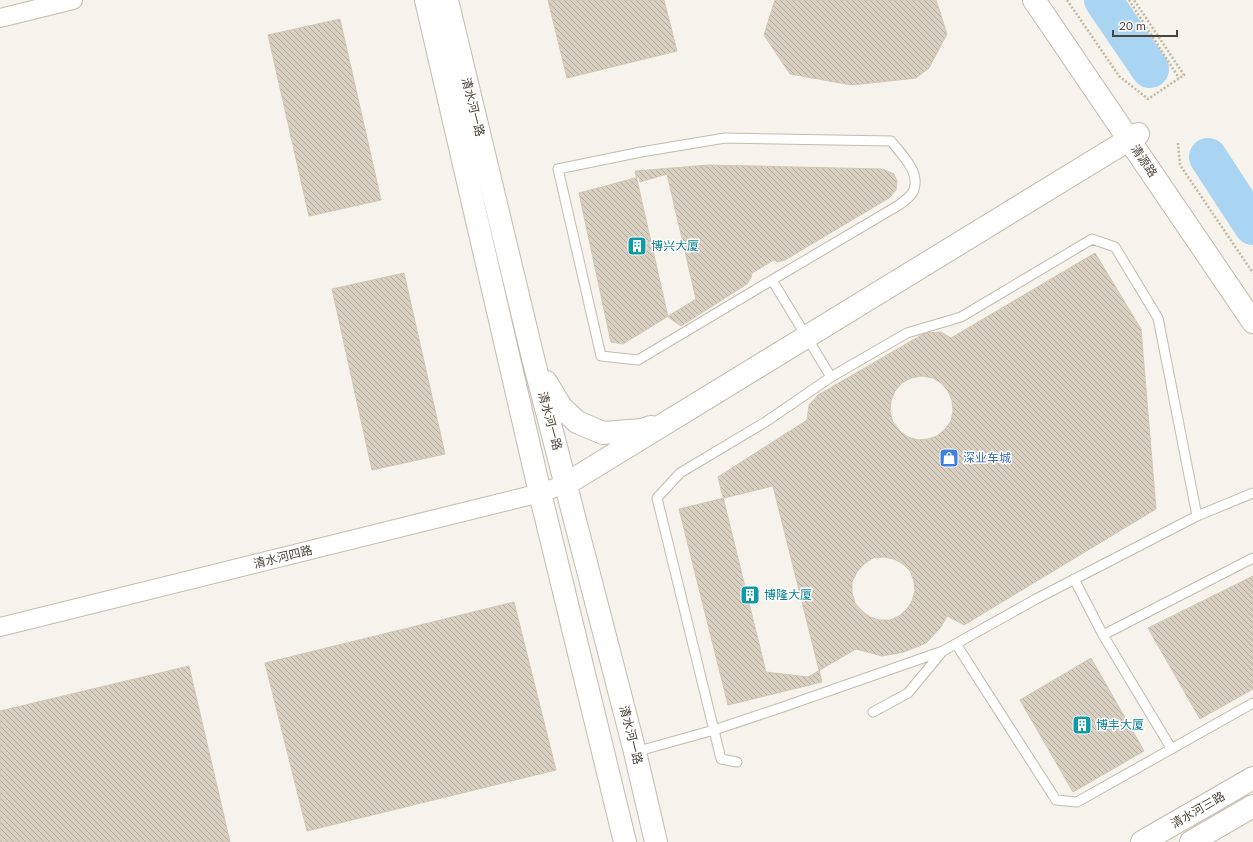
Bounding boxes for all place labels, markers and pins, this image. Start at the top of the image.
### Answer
building icon: 博兴大厦 [626,235,648,257]
place label: 博兴大厦 [651,238,699,253]
shop icon: 深业车城 [938,447,960,469]
place label: 深业车城 [963,450,1011,465]
building icon: 博隆大厦 [739,584,761,606]
place label: 博隆大厦 [764,587,812,602]
building icon: 博丰大厦 [1071,714,1093,736]
place label: 博丰大厦 [1096,717,1144,732]

